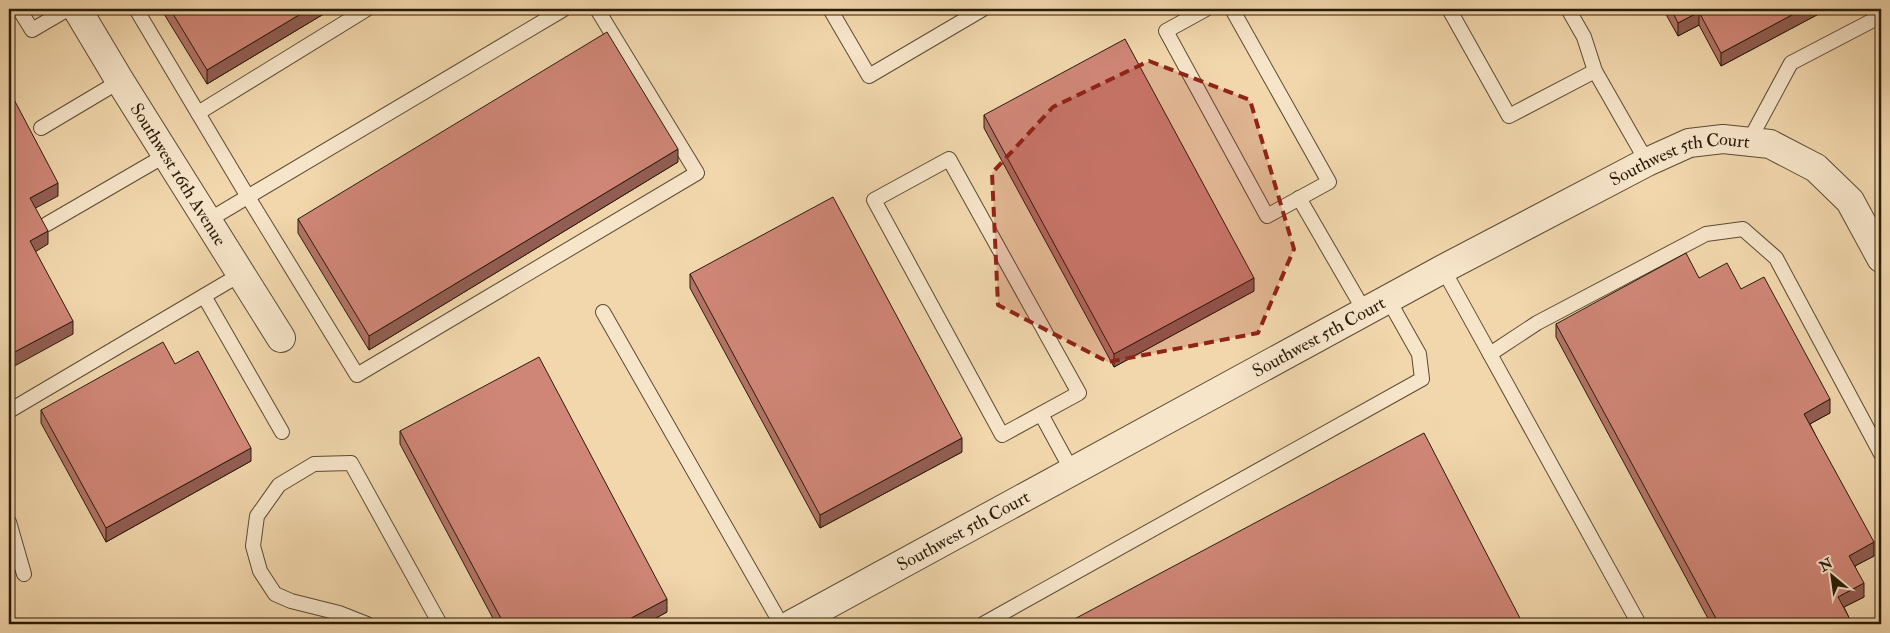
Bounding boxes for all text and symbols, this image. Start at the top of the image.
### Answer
street label: Southwest 16th Avenue [125,99,232,250]
street label: Southwest 5th Court [1605,127,1751,191]
street label: Southwest 5th Court [1248,291,1389,382]
street label: Southwest 5th Court [893,485,1034,576]
north arrow [1808,550,1858,600]
text: N [1815,554,1836,576]

